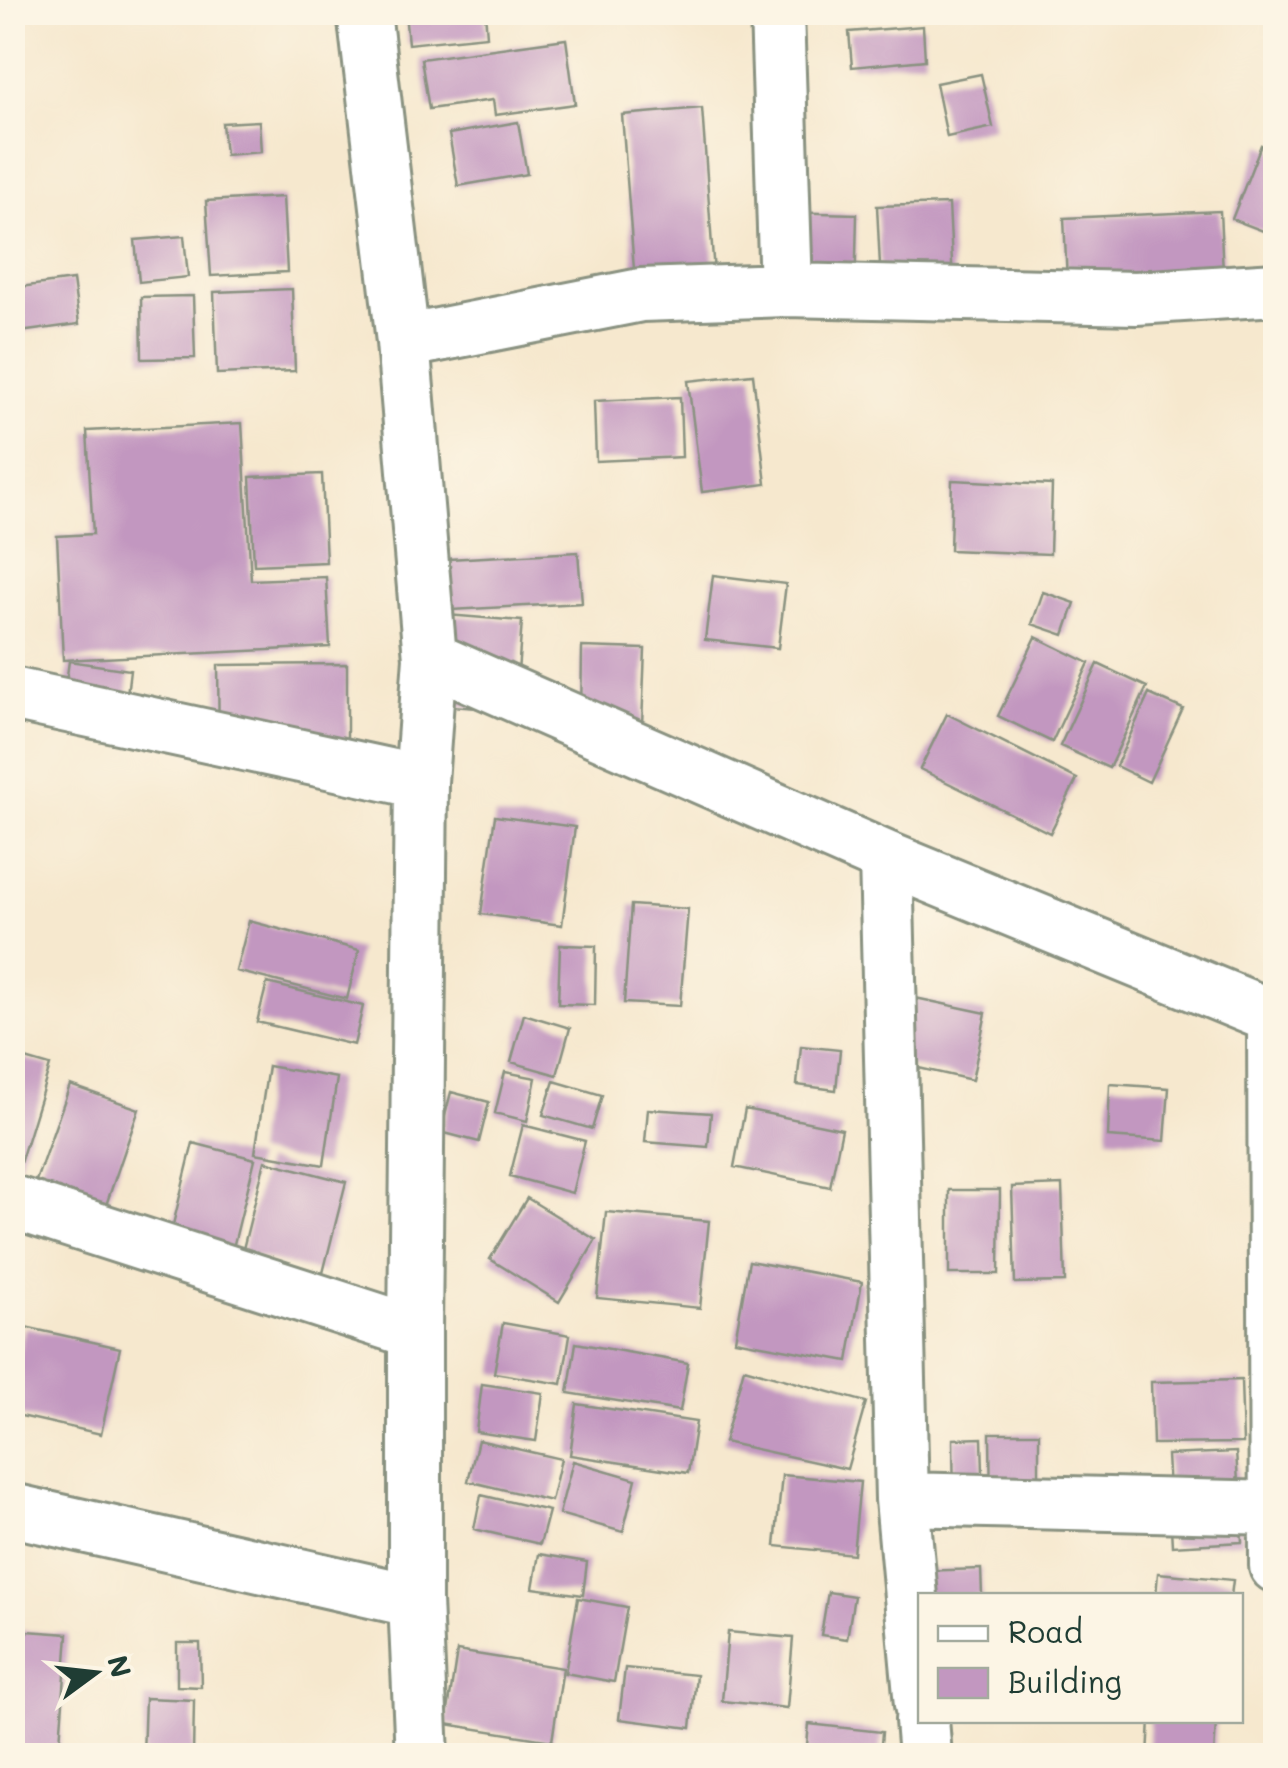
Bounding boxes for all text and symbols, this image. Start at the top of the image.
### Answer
legend [918,1593,1243,1723]
text: Road [1008,1611,1083,1651]
north arrow [45,1623,145,1723]
text: N [100,1651,140,1681]
text: Building [1008,1661,1122,1701]

